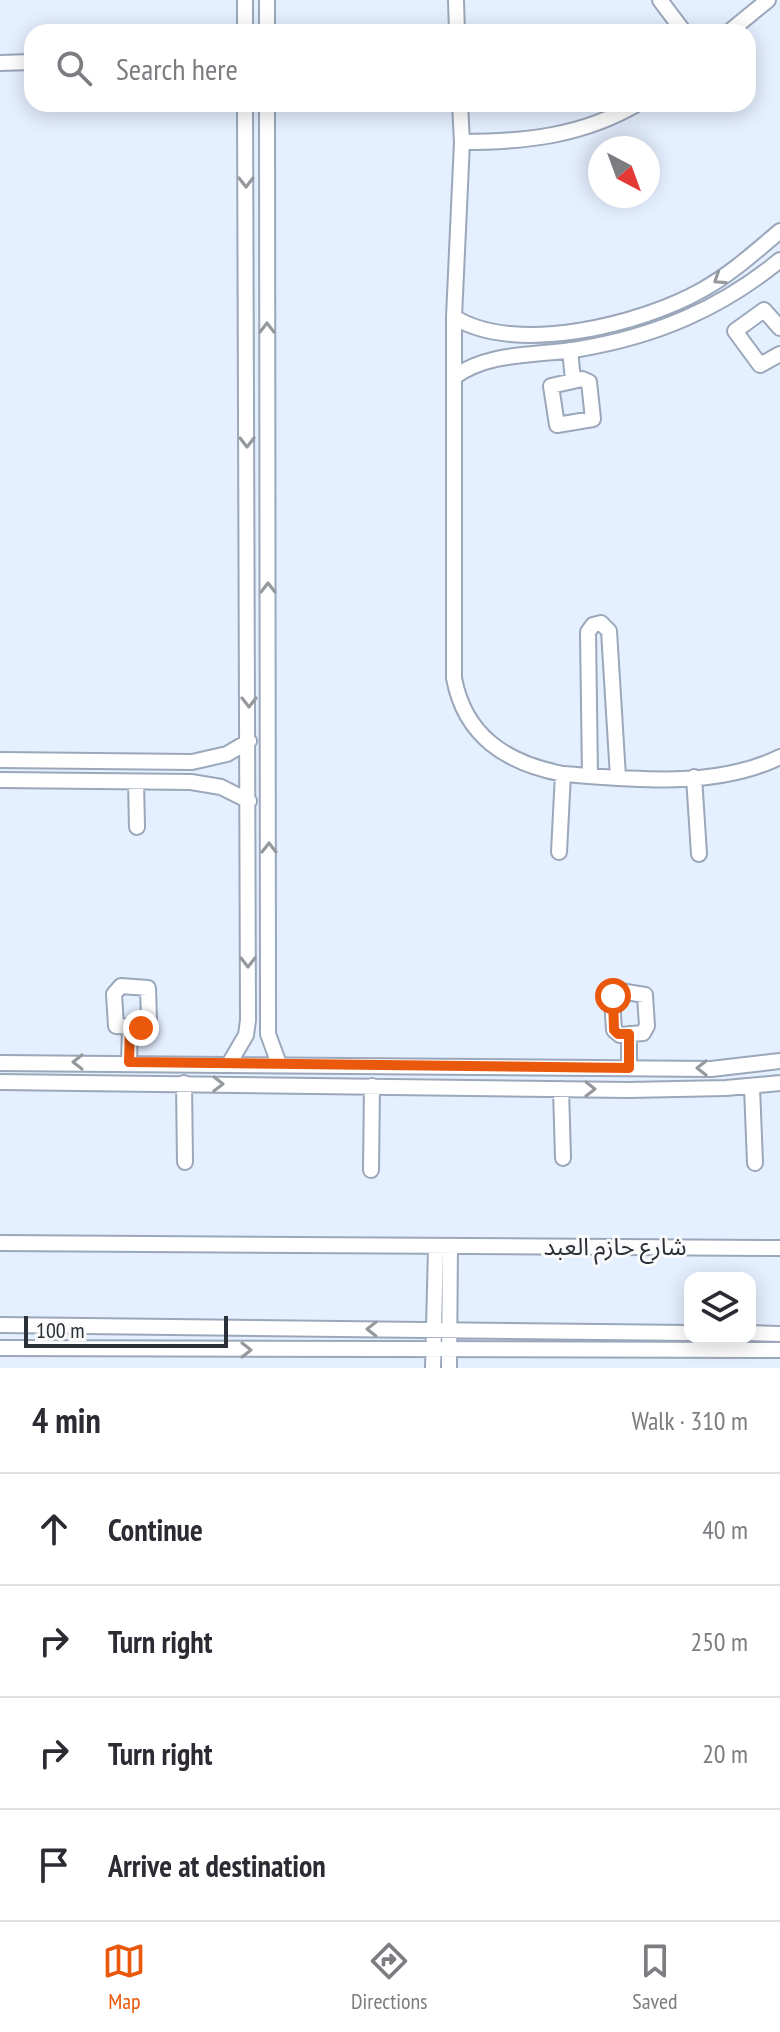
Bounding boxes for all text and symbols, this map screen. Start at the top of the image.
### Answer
search box [24,24,756,112]
icon: search [52,46,96,90]
text: Search here [116,49,238,88]
north arrow [588,136,660,208]
one-way arrow [237,176,255,189]
one-way arrow [713,270,728,285]
one-way arrow [259,321,276,334]
one-way arrow [238,436,256,449]
one-way arrow [259,581,277,594]
one-way arrow [240,696,258,709]
one-way arrow [260,841,278,854]
one-way arrow [239,956,257,969]
route start [595,978,631,1014]
route end [123,1010,159,1046]
one-way arrow [71,1053,84,1071]
one-way arrow [695,1060,708,1077]
one-way arrow [212,1075,225,1092]
one-way arrow [584,1081,597,1098]
street label: شارع حازم العبد [544,1231,687,1265]
map controls [684,1272,756,1344]
button: layers [684,1272,756,1344]
scale bar [24,1312,228,1348]
text: 100 m [36,1316,85,1344]
one-way arrow [365,1320,378,1338]
one-way arrow [240,1341,253,1359]
text: 4 min [32,1398,101,1442]
text: Walk · 310 m [631,1404,748,1437]
icon: ahead [32,1507,76,1551]
text: Continue [108,1510,203,1549]
text: 40 m [702,1513,748,1546]
icon: right [32,1619,76,1663]
text: Turn right [108,1622,212,1661]
text: 250 m [690,1625,748,1658]
icon: right [32,1731,76,1775]
text: Turn right [108,1734,212,1773]
text: 20 m [702,1737,748,1770]
icon: arrive [32,1843,76,1887]
text: Arrive at destination [108,1846,326,1885]
tab: Map [102,1939,146,2015]
tab: Directions [351,1939,428,2015]
tab: Saved [632,1939,678,2015]

